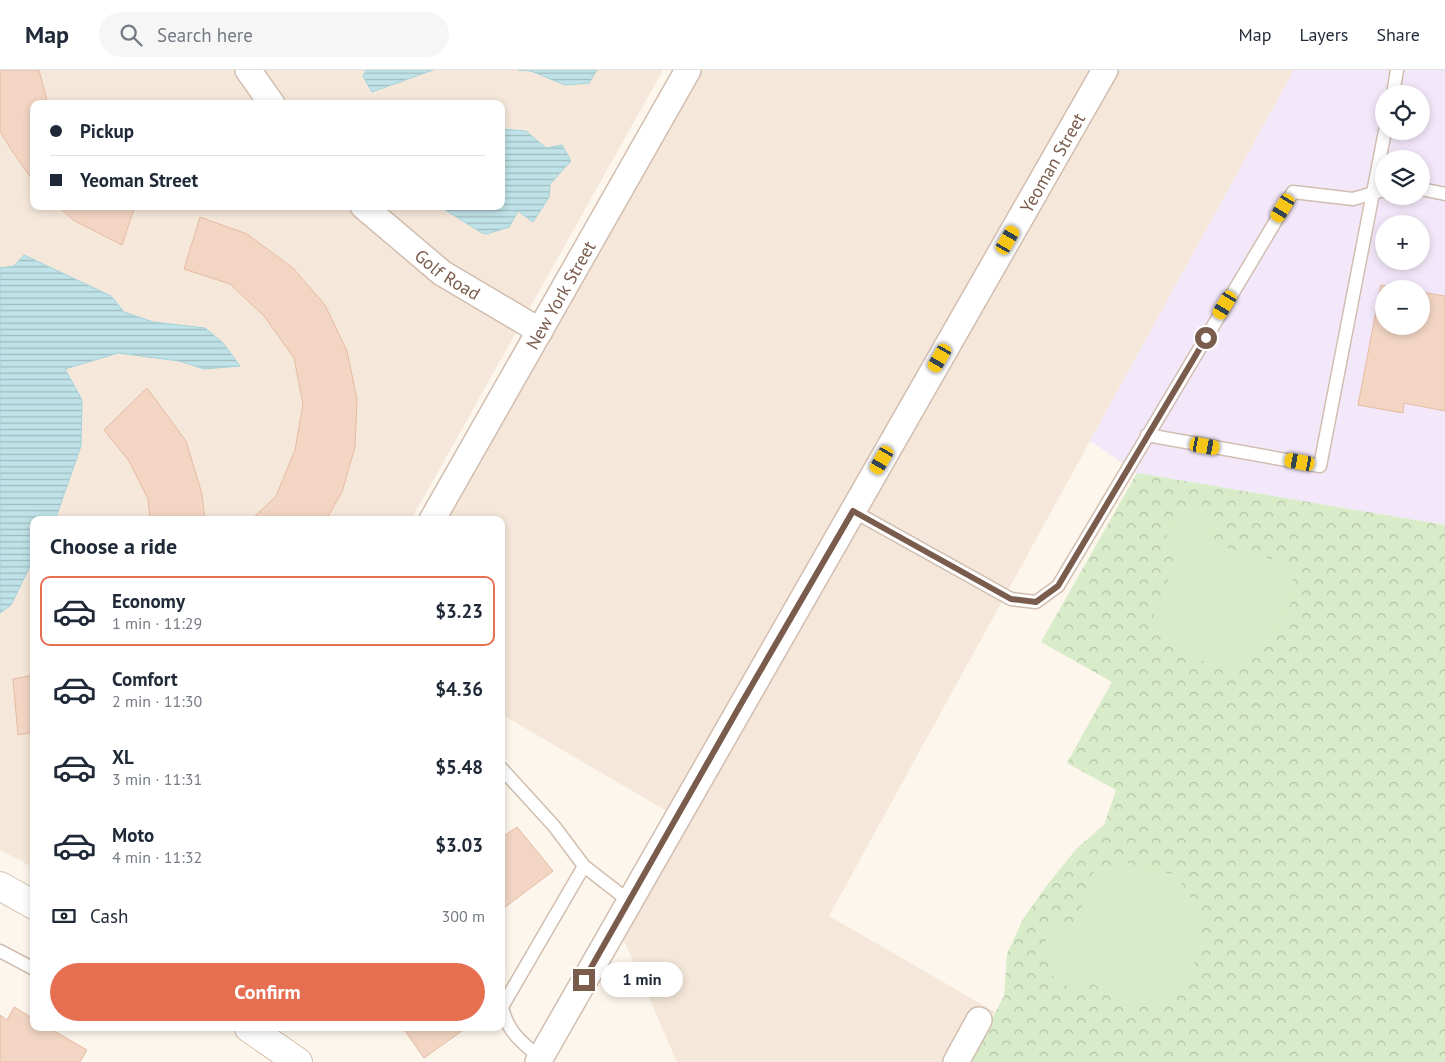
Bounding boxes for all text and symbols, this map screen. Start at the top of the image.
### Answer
search box [99,12,449,57]
text: Map [25,19,69,50]
icon: search [117,21,145,49]
text: Search here [157,23,253,47]
text: Map [1239,23,1271,46]
text: Layers [1299,23,1348,46]
text: Share [1376,23,1420,46]
map controls [1375,85,1430,335]
button: locate [1375,85,1430,140]
street label: Yeoman Street [1014,109,1090,217]
text: Pickup [80,119,134,143]
button: layers [1375,150,1430,205]
text: Yeoman Street [80,168,198,192]
car [1268,191,1297,225]
button: + [1375,215,1430,270]
car [994,223,1021,257]
street label: New York Street [520,236,600,353]
street label: Golf Road [410,244,485,305]
button: − [1375,280,1430,335]
car [1210,288,1239,322]
route start [1195,327,1217,349]
car [926,341,953,375]
car [1188,436,1221,456]
car [868,443,895,477]
car [1283,452,1316,472]
text: Choose a ride [50,532,177,560]
icon: car [52,589,97,634]
text: Economy [112,589,185,613]
text: $3.23 [435,599,483,623]
text: 1 min · 11:29 [112,613,202,633]
icon: car [52,667,97,712]
text: Comfort [112,667,178,691]
text: $4.36 [435,677,483,701]
text: 2 min · 11:30 [112,691,202,711]
icon: car [52,745,97,790]
text: XL [112,745,134,769]
text: $5.48 [435,755,483,779]
text: 3 min · 11:31 [112,769,202,789]
icon: car [52,823,97,868]
text: Moto [112,823,154,847]
text: $3.03 [435,833,483,857]
text: 4 min · 11:32 [112,847,202,867]
icon: cash [50,902,78,930]
text: Cash [90,904,128,928]
text: 300 m [442,906,485,926]
callout: 1 min [602,962,684,998]
button: Confirm [50,963,485,1021]
route end [573,969,595,991]
text: 1 min [622,969,662,989]

